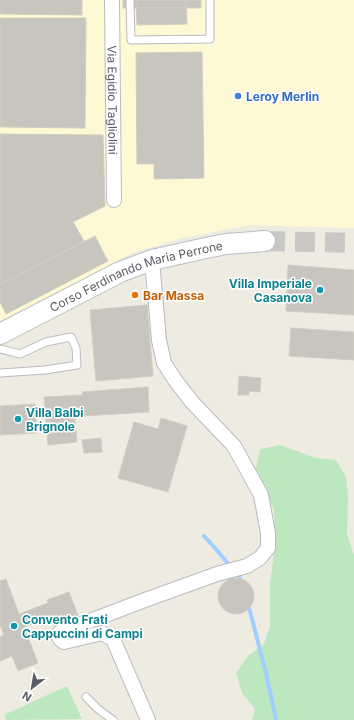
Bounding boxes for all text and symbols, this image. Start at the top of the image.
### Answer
street label: Via Egidio Tagliolini [105,45,121,155]
place label: Leroy Merlin [246,89,319,104]
marker: Leroy Merlin [233,91,243,101]
street label: Corso Ferdinando Maria Perrone [47,237,224,315]
place label: Villa Imperiale Casanova [229,276,312,305]
marker: Villa Imperiale Casanova [315,285,325,295]
place label: Bar Massa [143,288,204,303]
marker: Bar Massa [130,290,140,300]
place label: Villa Balbi Brignole [26,405,84,434]
marker: Villa Balbi Brignole [13,414,23,424]
place label: Convento Frati Cappuccini di Campi [22,612,143,641]
marker: Convento Frati Cappuccini di Campi [9,621,19,631]
north arrow [12,668,52,708]
text: N [20,688,34,705]

